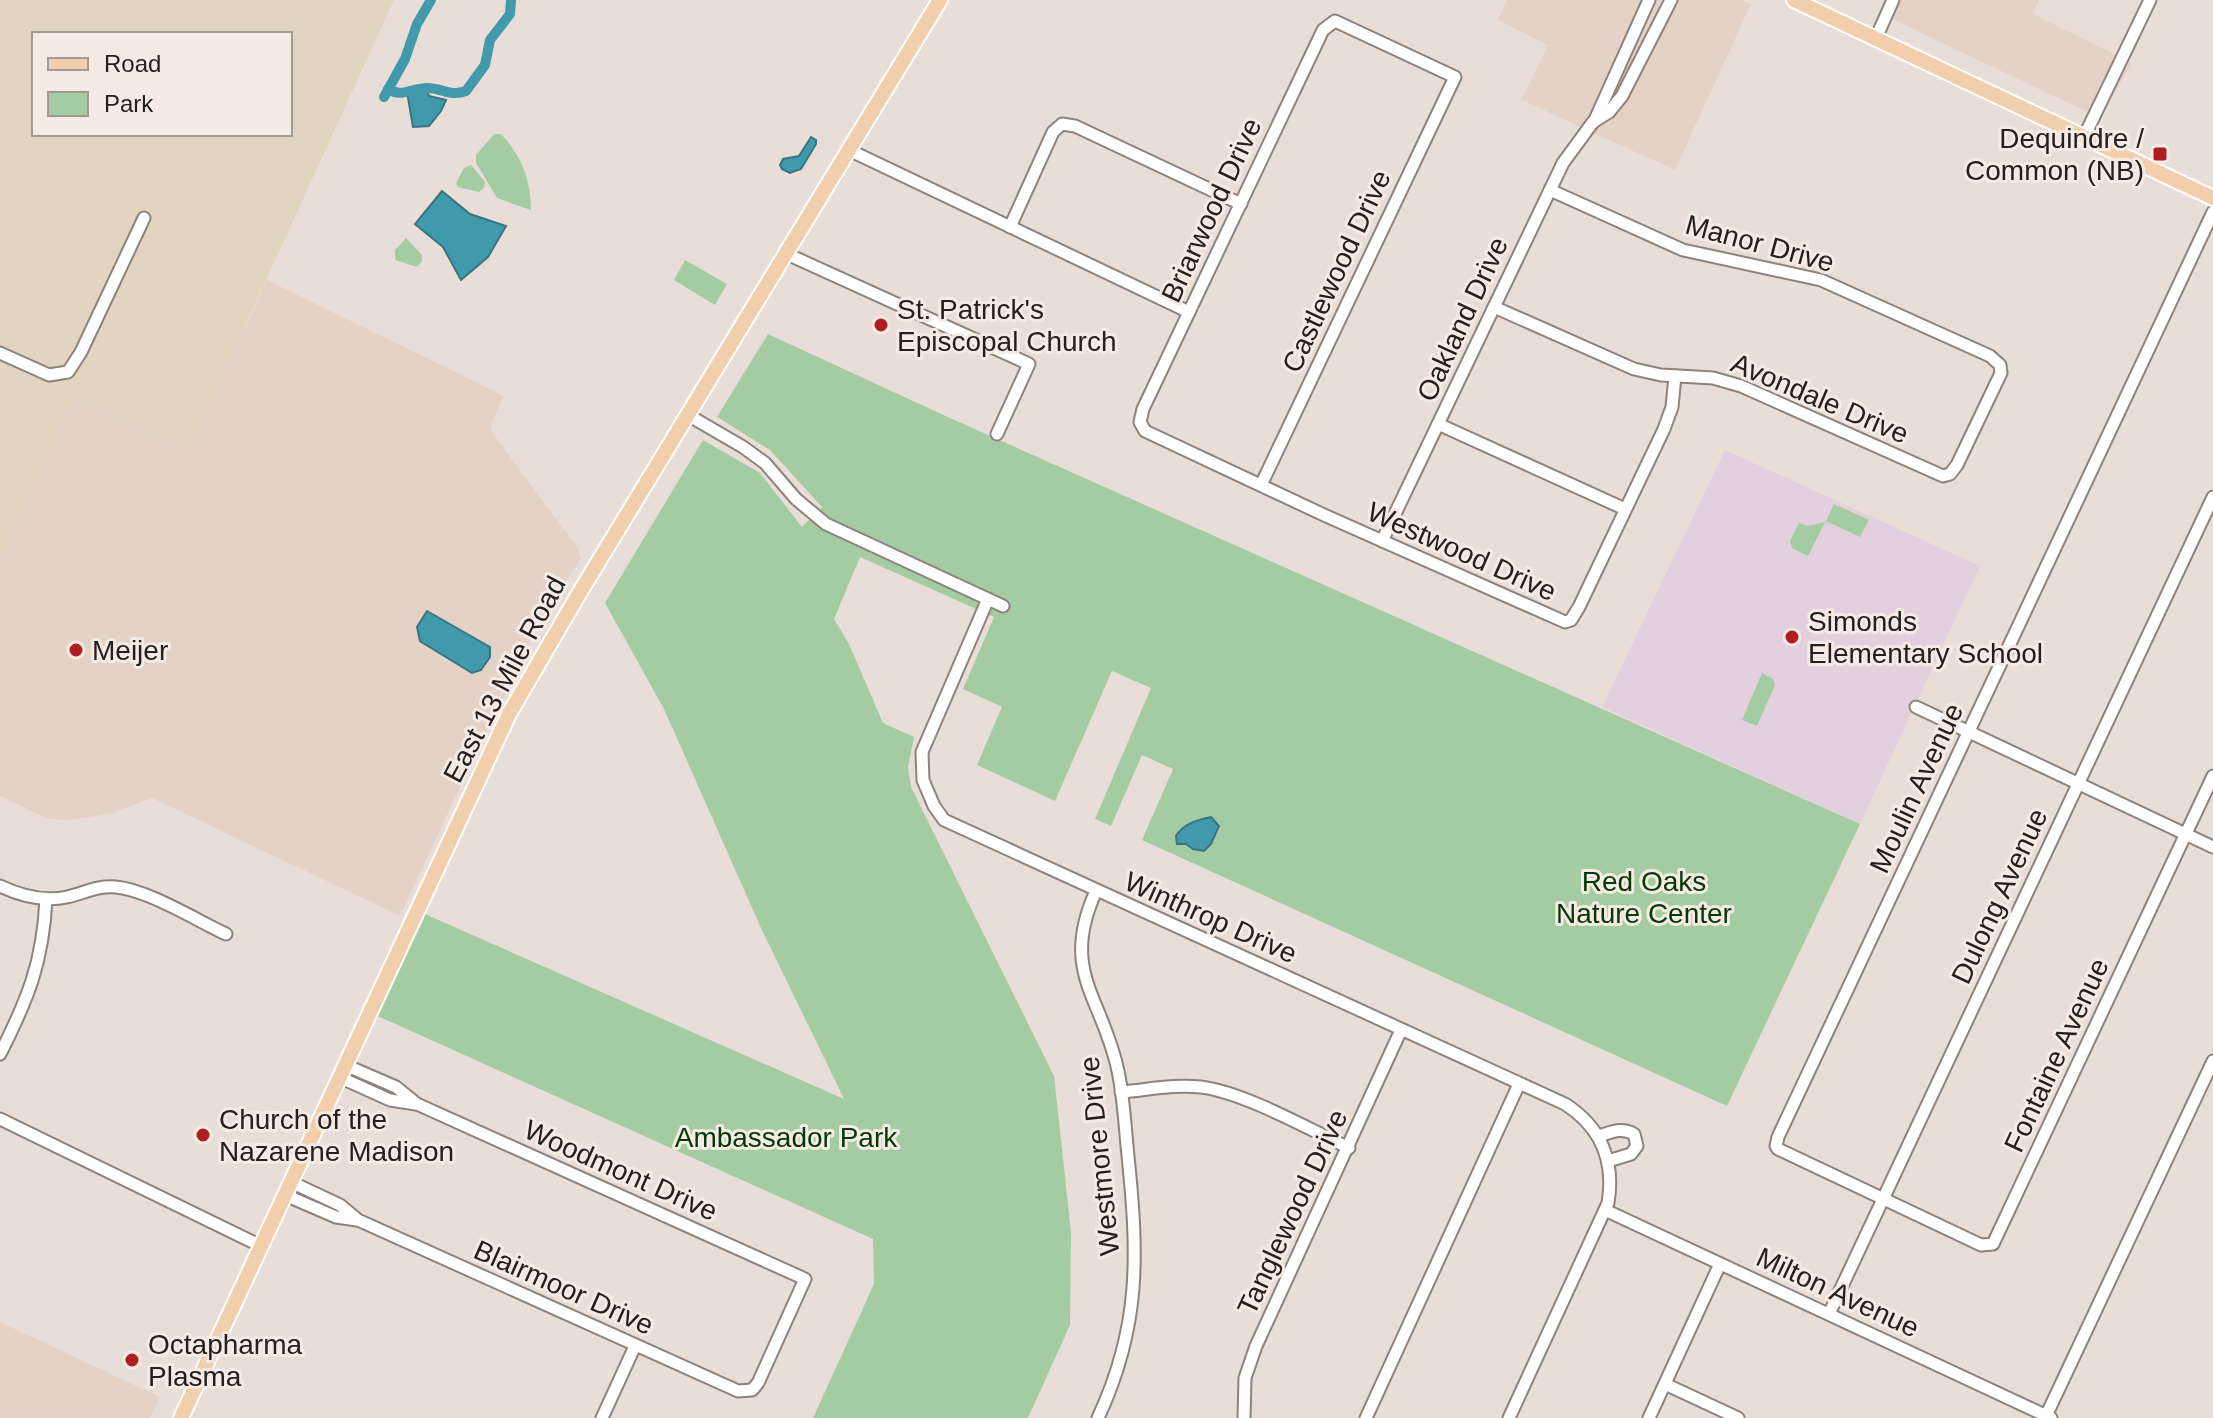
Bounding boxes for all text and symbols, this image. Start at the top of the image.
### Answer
legend [32,32,292,136]
text: Road [104,50,161,77]
text: Park [104,90,154,117]
street label: Briarwood Drive [1155,113,1268,307]
place label: Dequindre / Common (NB) [1965,123,2144,186]
marker: Dequindre / Common (NB) [2151,145,2169,163]
street label: Castlewood Drive [1276,165,1397,377]
street label: Manor Drive [1682,209,1838,278]
street label: Oakland Drive [1411,232,1514,406]
place label: St. Patrick's Episcopal Church [897,294,1116,357]
marker: St. Patrick's Episcopal Church [872,316,890,334]
street label: Avondale Drive [1727,347,1913,450]
street label: Westwood Drive [1363,496,1561,607]
street label: East 13 Mile Road [437,571,572,788]
place label: Simonds Elementary School [1808,606,2043,669]
marker: Simonds Elementary School [1783,628,1801,646]
place label: Meijer [92,635,168,666]
marker: Meijer [67,641,85,659]
street label: Moulin Avenue [1864,699,1969,878]
street label: Dulong Avenue [1945,804,2054,989]
street label: Winthrop Drive [1120,866,1302,969]
park label: Red Oaks Nature Center [1556,866,1732,929]
street label: Fontaine Avenue [1998,954,2115,1157]
street label: Westmore Drive [1074,1055,1125,1257]
place label: Church of the Nazarene Madison [219,1104,454,1167]
street label: Tanglewood Drive [1231,1105,1354,1320]
street label: Woodmont Drive [519,1114,722,1227]
park label: Ambassador Park [675,1122,898,1153]
marker: Church of the Nazarene Madison [194,1126,212,1144]
street label: Blairmoor Drive [469,1234,658,1341]
street label: Milton Avenue [1752,1241,1924,1344]
place label: Octapharma Plasma [148,1329,302,1392]
marker: Octapharma Plasma [123,1351,141,1369]

